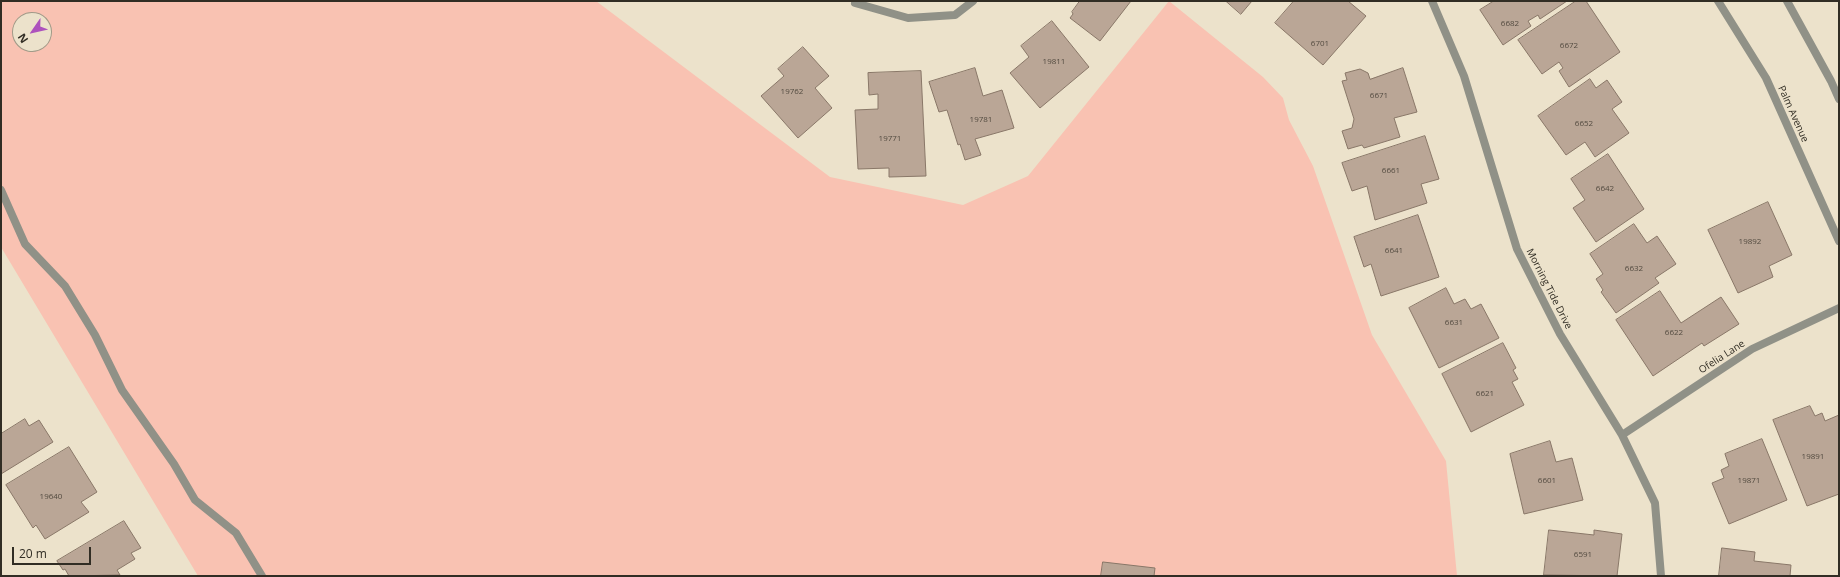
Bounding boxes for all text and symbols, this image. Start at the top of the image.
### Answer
north arrow [12,12,52,52]
house number: 6682 [1501,19,1519,29]
text: N [14,31,31,46]
house number: 6701 [1311,39,1329,49]
house number: 6672 [1560,41,1578,51]
house number: 19811 [1043,57,1065,67]
street label: Palm Avenue [1775,84,1811,144]
house number: 19762 [781,87,803,97]
house number: 6671 [1370,91,1388,101]
house number: 19781 [970,115,992,125]
house number: 6652 [1575,119,1593,129]
house number: 19771 [879,134,901,144]
house number: 6661 [1382,166,1400,176]
house number: 6642 [1596,184,1614,194]
house number: 19892 [1739,237,1761,247]
house number: 6641 [1385,246,1403,256]
street label: Morning Tide Drive [1524,247,1574,331]
house number: 6632 [1625,264,1643,274]
house number: 6631 [1445,318,1463,328]
house number: 6622 [1665,328,1683,338]
street label: Ofelia Lane [1697,338,1747,376]
house number: 6621 [1476,389,1494,399]
house number: 19891 [1802,452,1824,462]
house number: 6601 [1538,476,1556,486]
house number: 19871 [1738,476,1760,486]
house number: 19640 [40,492,62,502]
scale bar [14,539,93,565]
text: 20 m [19,545,47,562]
house number: 6591 [1574,550,1592,560]

